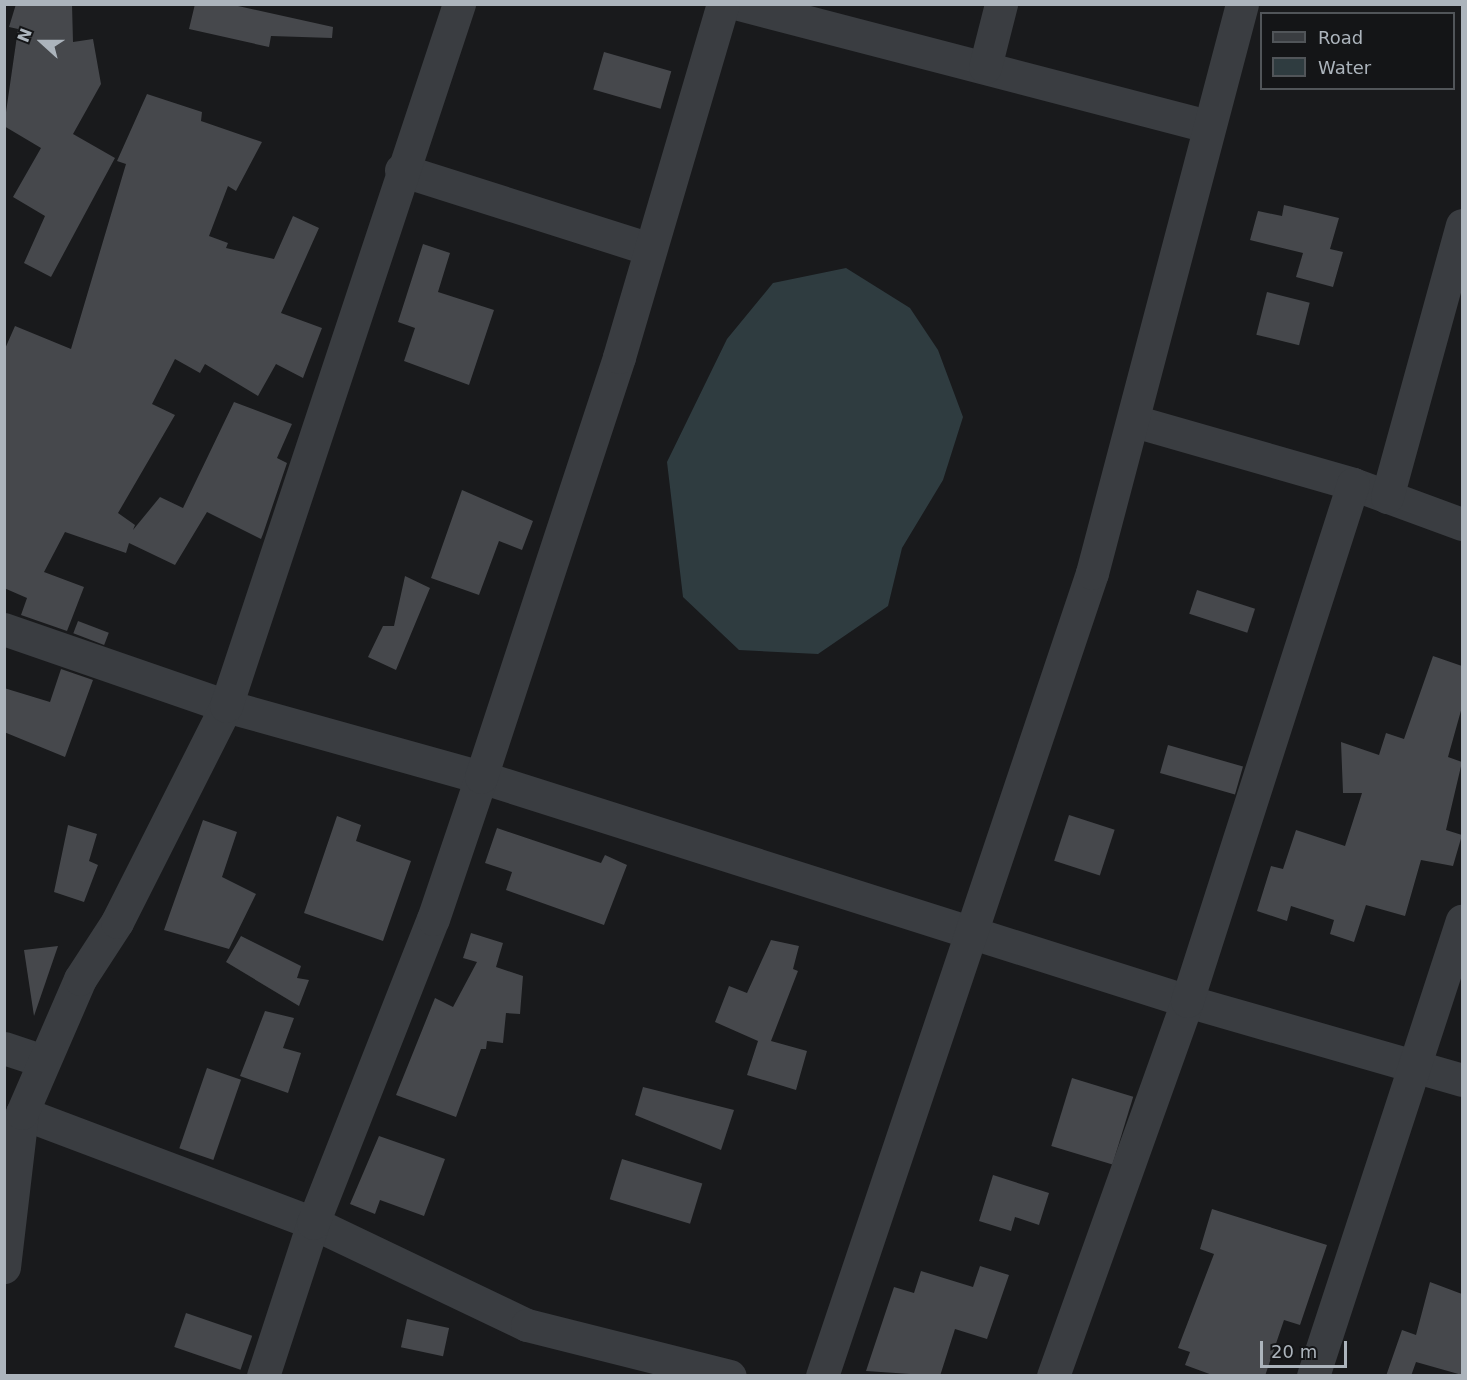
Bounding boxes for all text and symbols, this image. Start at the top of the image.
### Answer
north arrow [12,12,72,72]
legend [1260,12,1455,90]
text: N [13,26,36,45]
text: Road [1318,27,1363,48]
text: Water [1318,57,1371,78]
scale bar [1263,1329,1350,1367]
text: 20 m [1271,1341,1317,1362]

